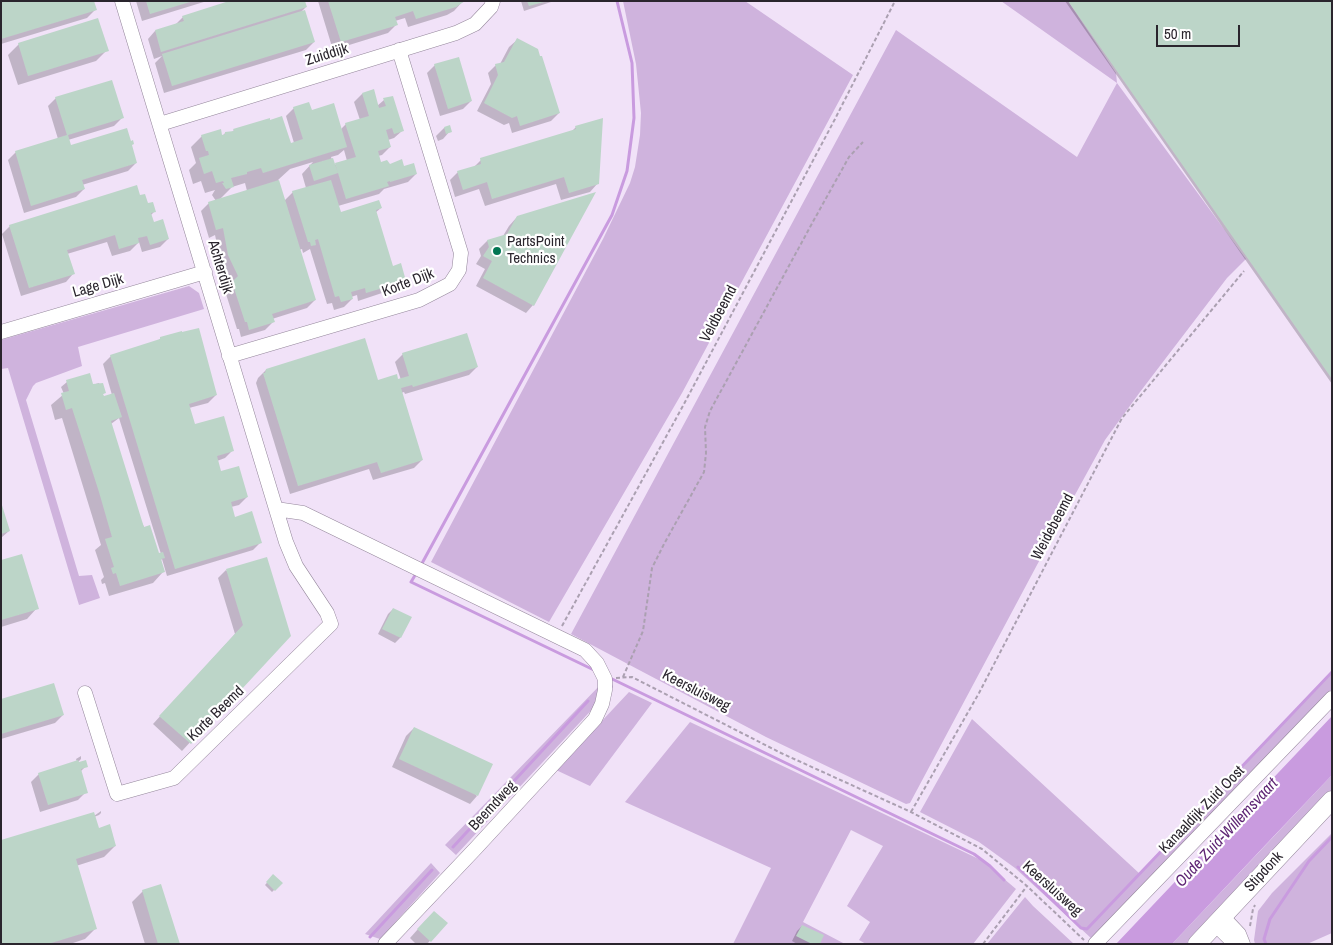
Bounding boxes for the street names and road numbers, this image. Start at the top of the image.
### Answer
street label: Zuiddijk [303,40,351,70]
street label: Achterdijk [203,238,237,296]
street label: Korte Dijk [380,265,436,301]
street label: Lage Dijk [71,270,125,302]
street label: Veldbeemd [697,283,741,345]
street label: Weidebeemd [1028,491,1078,563]
street label: Keersluisweg [659,666,733,716]
street label: Korte Beemd [184,683,248,745]
street label: Kanaaldijk Zuid Oost [1156,762,1248,858]
street label: Beemdweg [465,777,521,835]
street label: Stipdonk [1241,848,1287,896]
street label: Keersluisweg [1019,858,1085,920]

